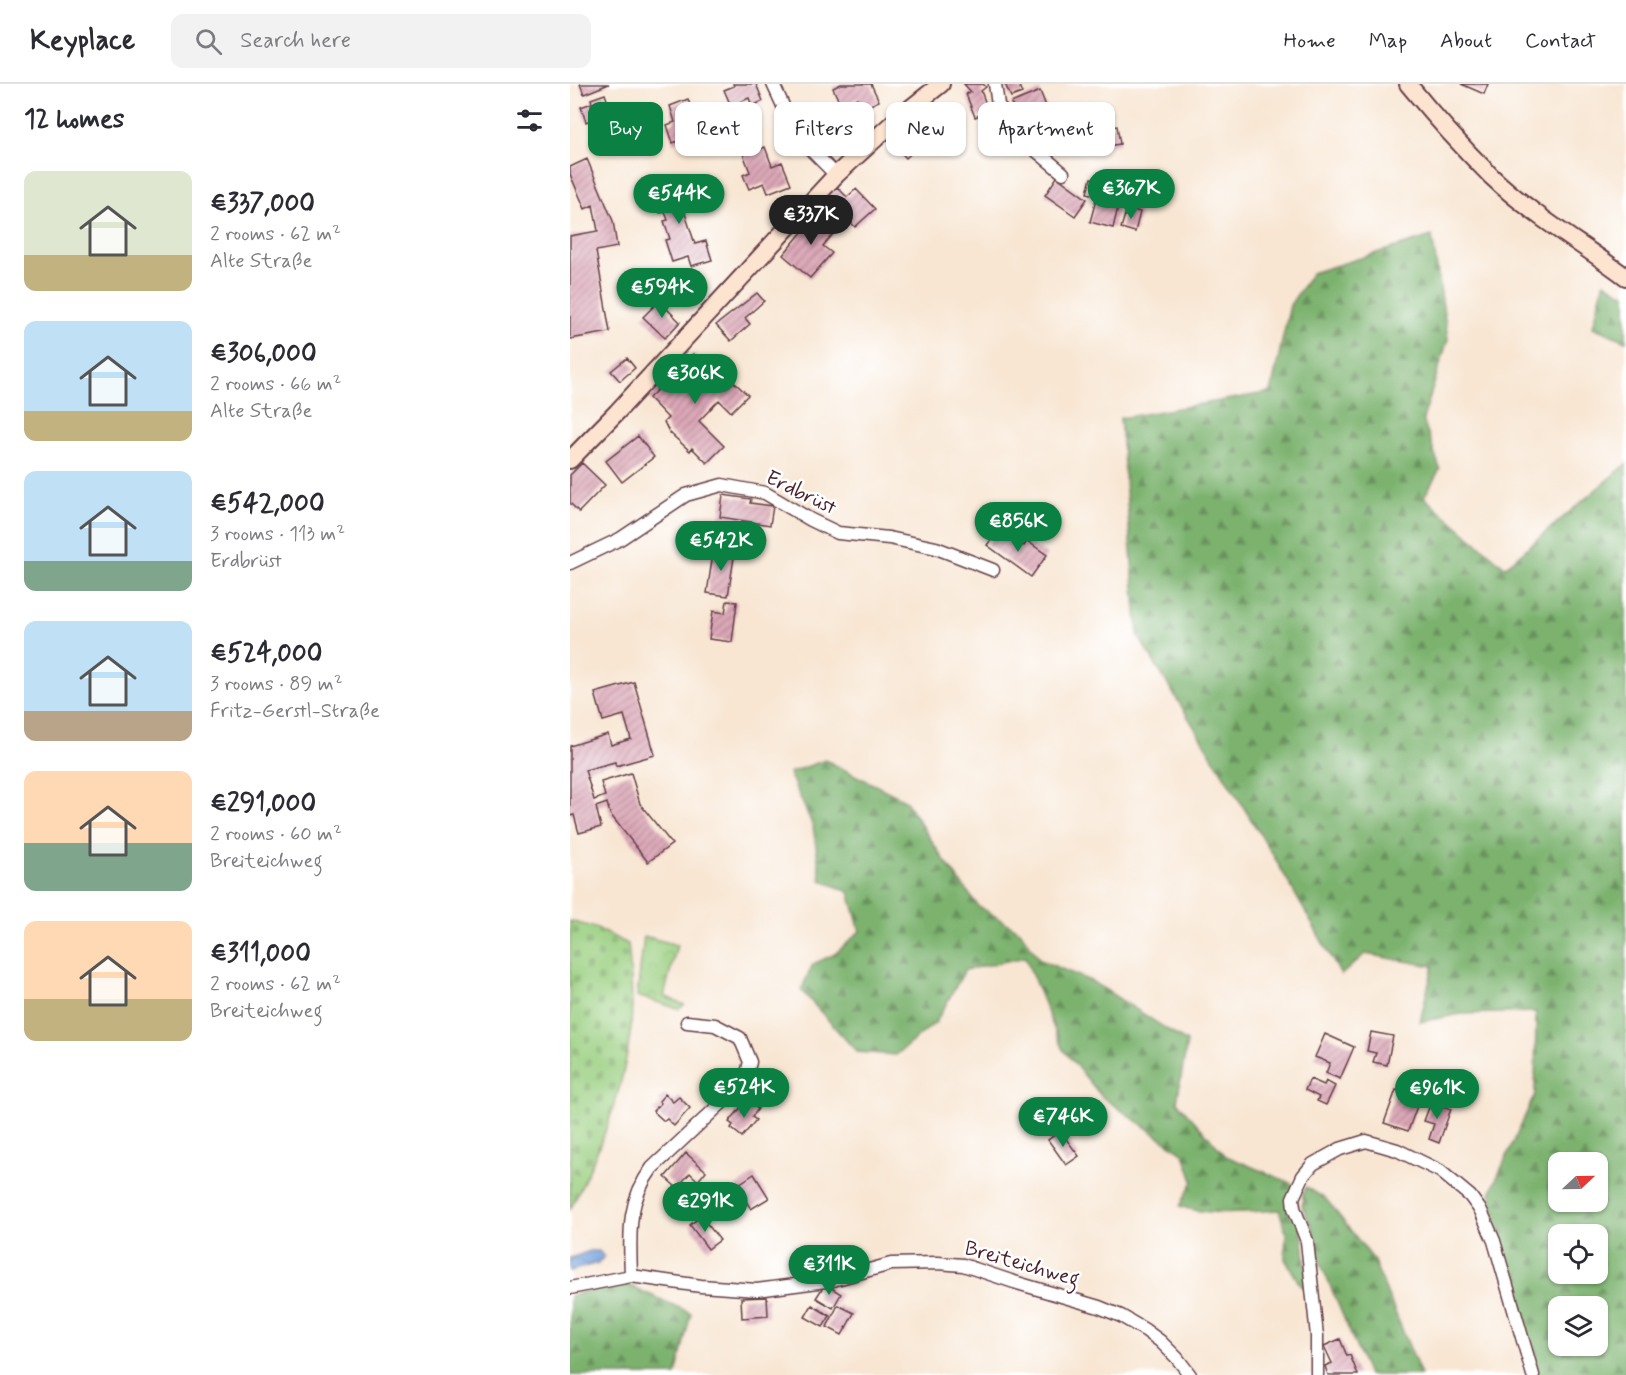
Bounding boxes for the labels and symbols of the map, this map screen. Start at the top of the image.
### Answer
pin: €367K [1089,169,1173,220]
pin: €544K [637,174,721,225]
pin: €337K [769,195,853,246]
pin: €594K [620,268,704,319]
pin: €306K [653,354,737,405]
street label: Erdbrüst [761,464,841,522]
pin: €856K [976,502,1060,553]
pin: €542K [679,521,763,572]
pin: €524K [702,1068,786,1119]
pin: €961K [1395,1069,1479,1120]
pin: €746K [1021,1097,1105,1148]
north arrow [1548,1152,1608,1212]
pin: €291K [663,1182,747,1233]
street label: Breiteichweg [961,1234,1083,1296]
pin: €311K [787,1245,871,1296]

